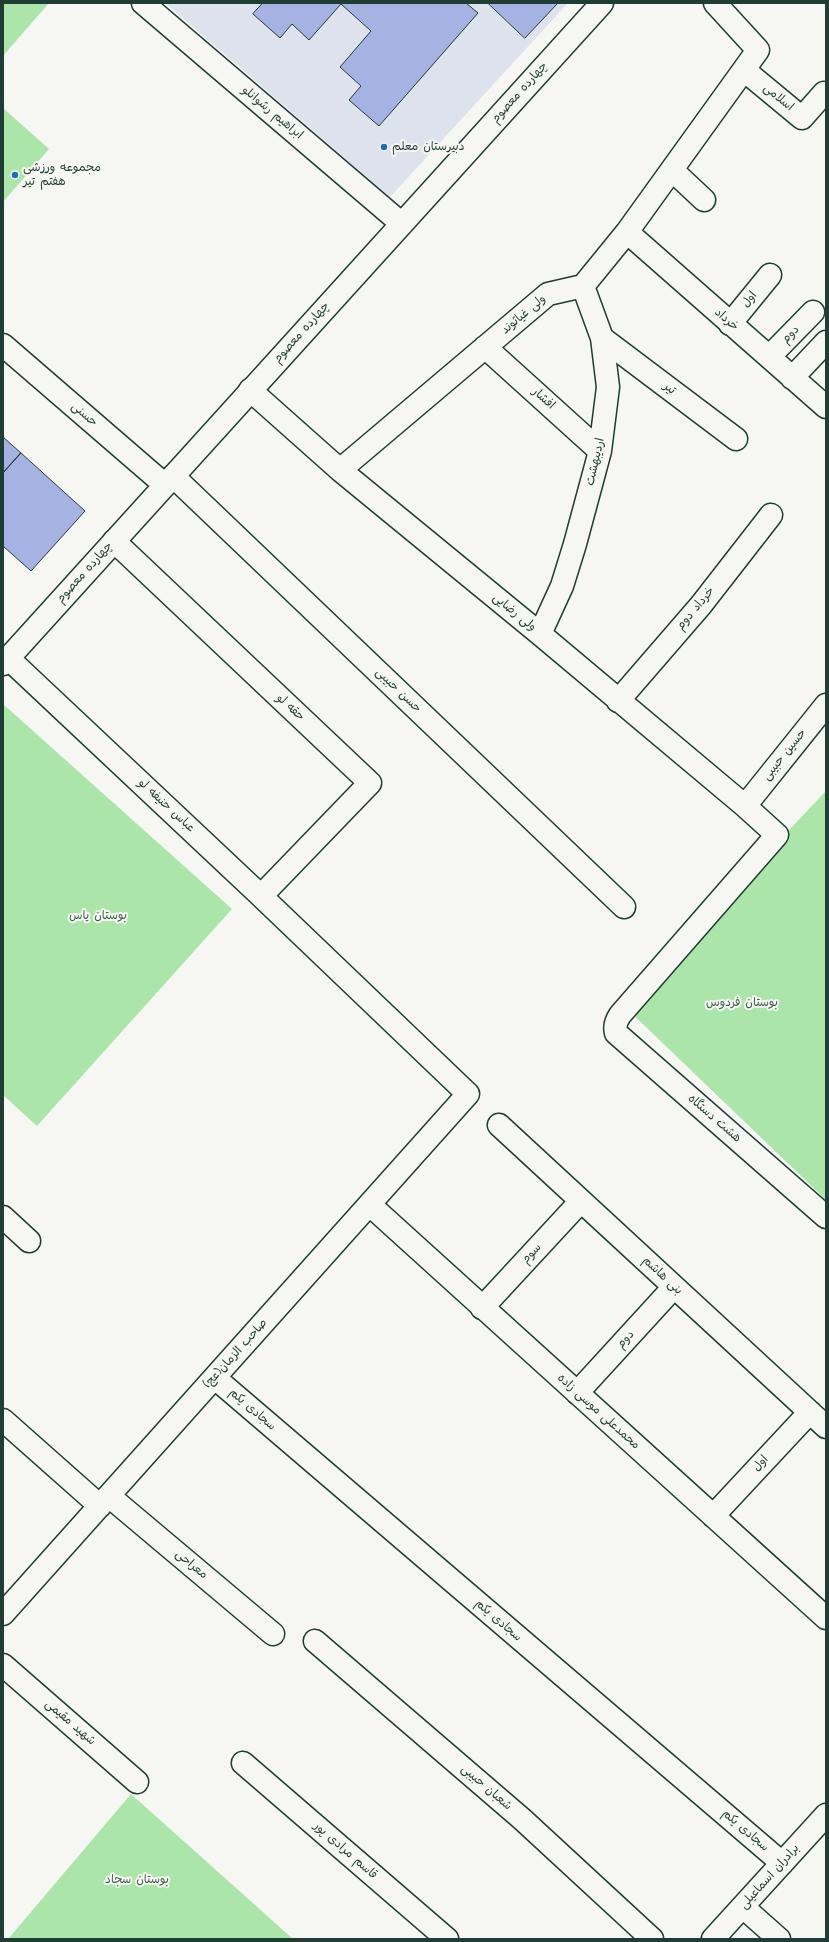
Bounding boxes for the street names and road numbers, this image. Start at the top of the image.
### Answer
street label: چهارده معصوم [489,59,551,127]
street label: اسلامی [760,81,796,115]
street label: ابراهیم رشوانلو [239,83,305,143]
street label: اول [739,289,761,311]
street label: ولی غیاثوند [499,292,549,338]
street label: چهارده معصوم [271,299,333,367]
street label: خرداد [711,306,741,334]
street label: دوم [779,323,803,347]
street label: تیر [660,380,678,398]
street label: افشار [529,385,557,413]
street label: حسنی [68,400,100,430]
street label: اردیبهشت [584,437,608,487]
street label: چهارده معصوم [54,539,116,607]
street label: خرداد دوم [674,585,718,633]
street label: ولی رضایی [489,591,539,635]
street label: حسن حبیبی [372,666,424,716]
street label: حقه لو [273,691,307,725]
street label: حسین حبیبی [760,726,810,784]
street label: عباس حنیفه لو [135,776,197,836]
street label: هشت دستگاه [684,1092,744,1146]
street label: سوم [519,1241,545,1267]
street label: بنی هاشم [639,1254,685,1298]
street label: صاحب الزمان(عج) [201,1316,271,1392]
street label: دوم [614,1328,638,1352]
street label: محمدعلی موسی زاده [554,1371,642,1453]
street label: سجادی یکم [226,1386,278,1434]
street label: اول [750,1453,772,1475]
street label: معراحی [172,1547,210,1583]
street label: سجادی یکم [472,1597,524,1645]
street label: شهید مقیمی [42,1697,98,1749]
street label: شعبان حبیبی [458,1762,514,1814]
street label: سجادی یکم [719,1807,771,1855]
street label: قاسم مرادی پور [310,1819,380,1883]
street label: برادران اسماعیلی [737,1842,803,1912]

